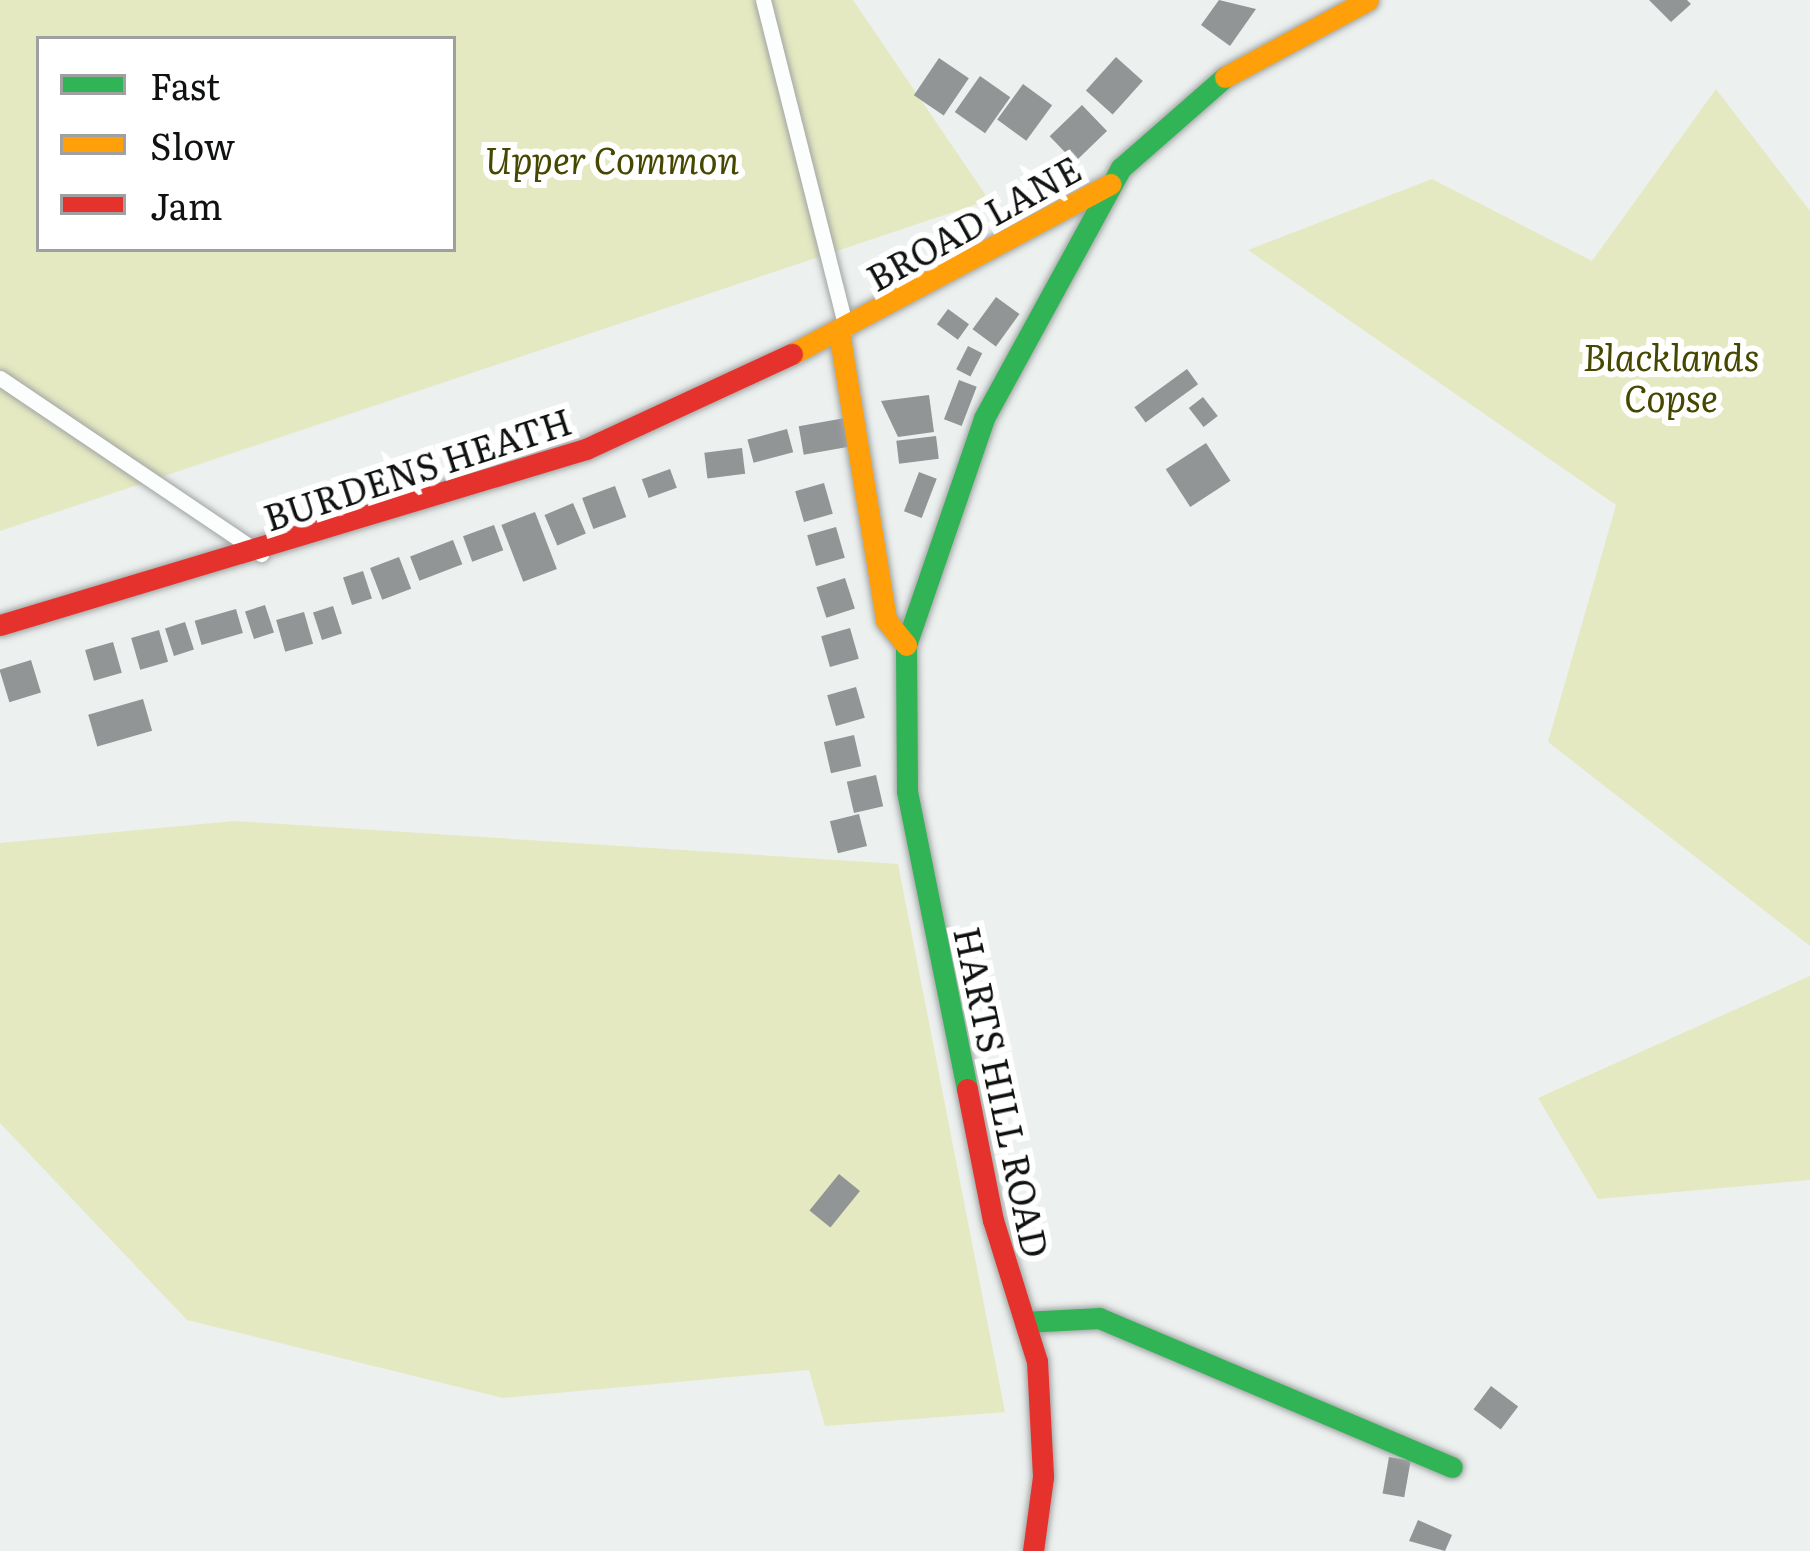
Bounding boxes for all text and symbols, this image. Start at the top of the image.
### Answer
legend [36,36,456,252]
text: Fast [150,58,220,111]
text: Slow [150,118,235,171]
park label: Upper Common [485,137,739,181]
street label: BROAD LANE [859,145,1087,299]
text: Jam [150,178,223,231]
park label: Blacklands Copse [1583,333,1759,418]
street label: BURDENS HEATH [258,398,576,538]
street label: HARTS HILL ROAD [947,923,1059,1261]

